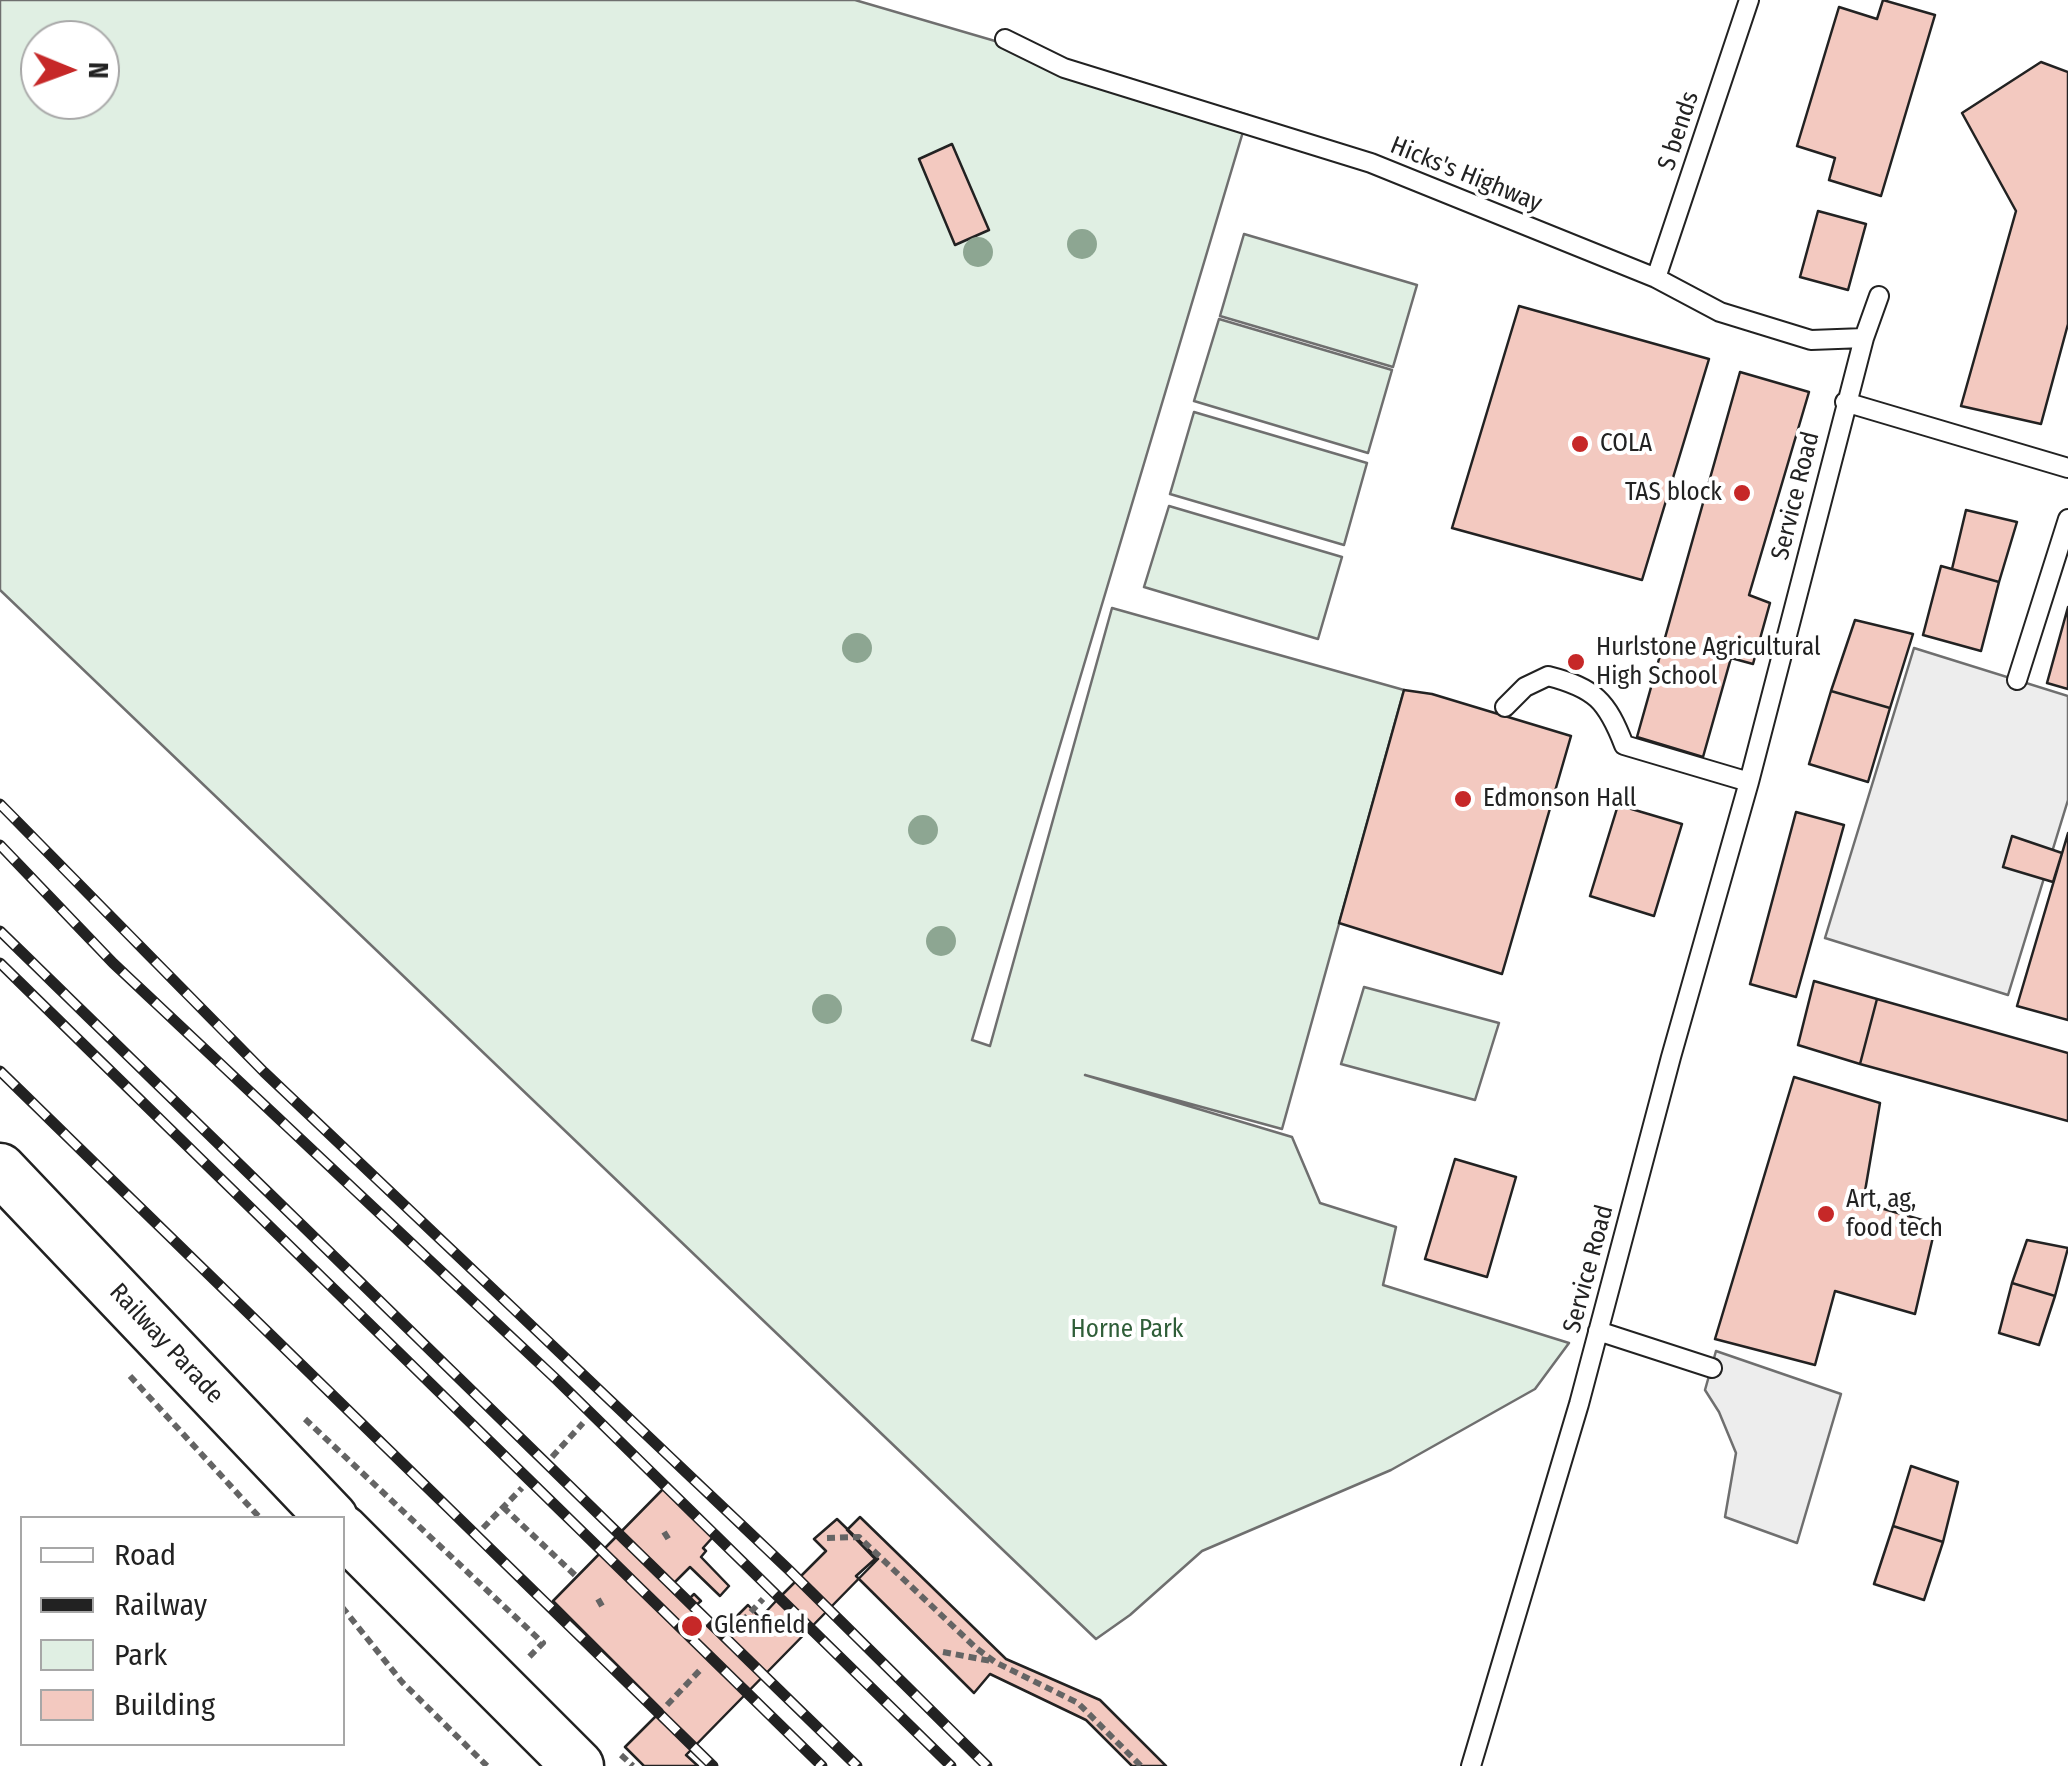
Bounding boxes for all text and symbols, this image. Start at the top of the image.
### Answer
north arrow [20,20,120,120]
text: N [82,62,115,79]
street label: S bends [1652,88,1706,174]
street label: Hicks's Highway [1386,131,1546,219]
place label: COLA [1600,429,1652,459]
street label: Service Road [1766,429,1826,563]
marker: COLA [1569,433,1591,455]
place label: TAS block [1625,478,1722,508]
marker: TAS block [1731,482,1753,504]
place label: Hurlstone Agricultural High School [1596,633,1820,692]
marker: Hurlstone Agricultural High School [1565,651,1587,673]
place label: Edmonson Hall [1483,784,1636,814]
marker: Edmonson Hall [1452,788,1474,810]
place label: Art, ag, food tech [1846,1185,1943,1244]
street label: Service Road [1558,1202,1620,1336]
marker: Art, ag, food tech [1815,1203,1837,1225]
street label: Railway Parade [103,1278,229,1410]
park label: Horne Park [1071,1315,1183,1345]
legend [20,1516,345,1746]
text: Road [114,1537,176,1573]
text: Railway [114,1587,207,1623]
place label: Glenfield [714,1611,806,1641]
marker: Glenfield [679,1613,705,1639]
text: Park [114,1637,167,1673]
text: Building [114,1687,215,1723]

